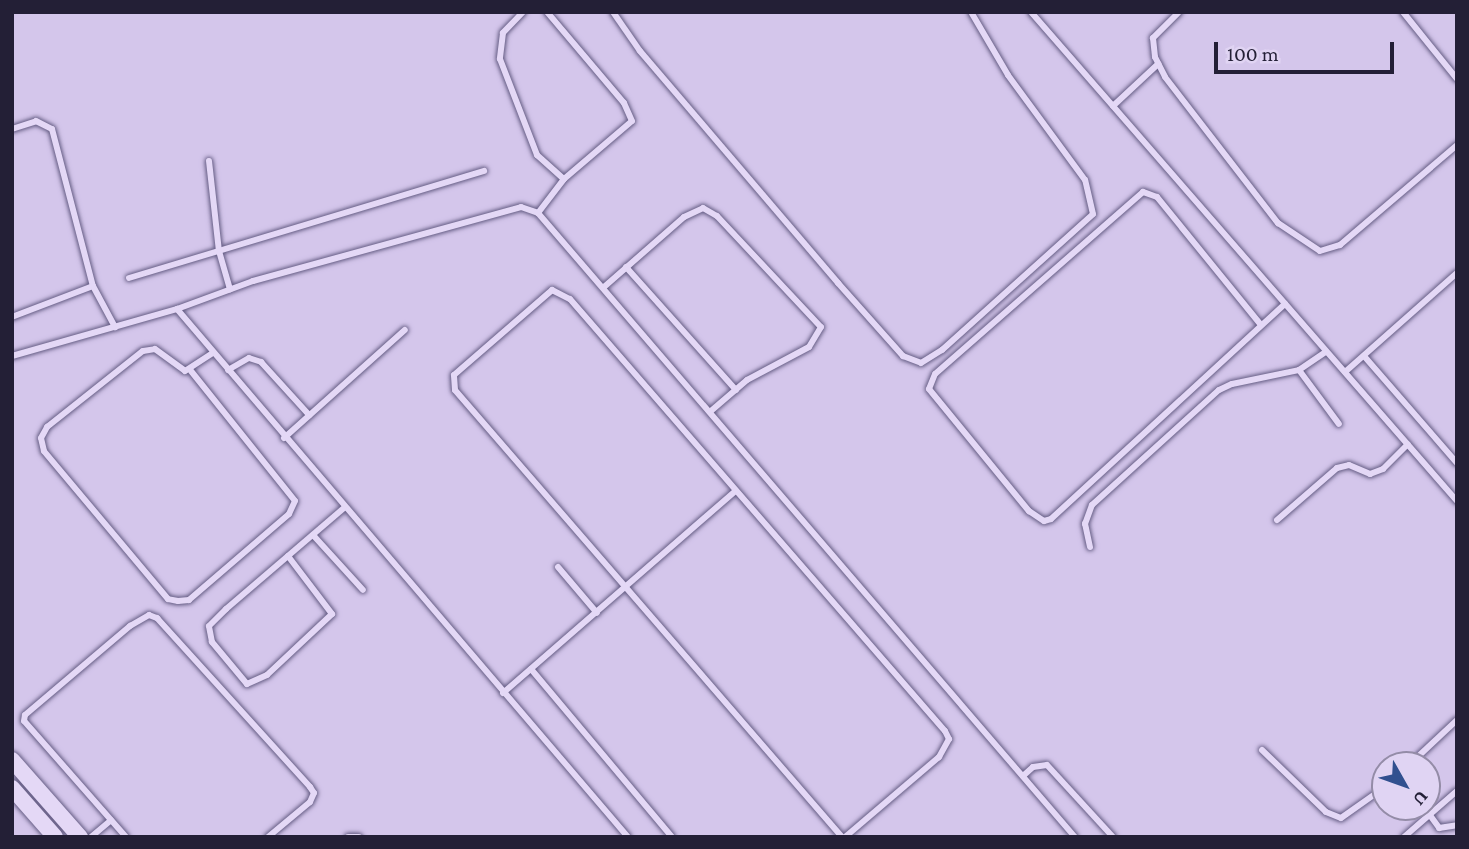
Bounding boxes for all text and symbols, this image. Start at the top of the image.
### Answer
scale bar [1217,28,1397,72]
text: 100 m [1227,42,1279,66]
north arrow [1371,751,1441,821]
text: U [1409,787,1433,810]

